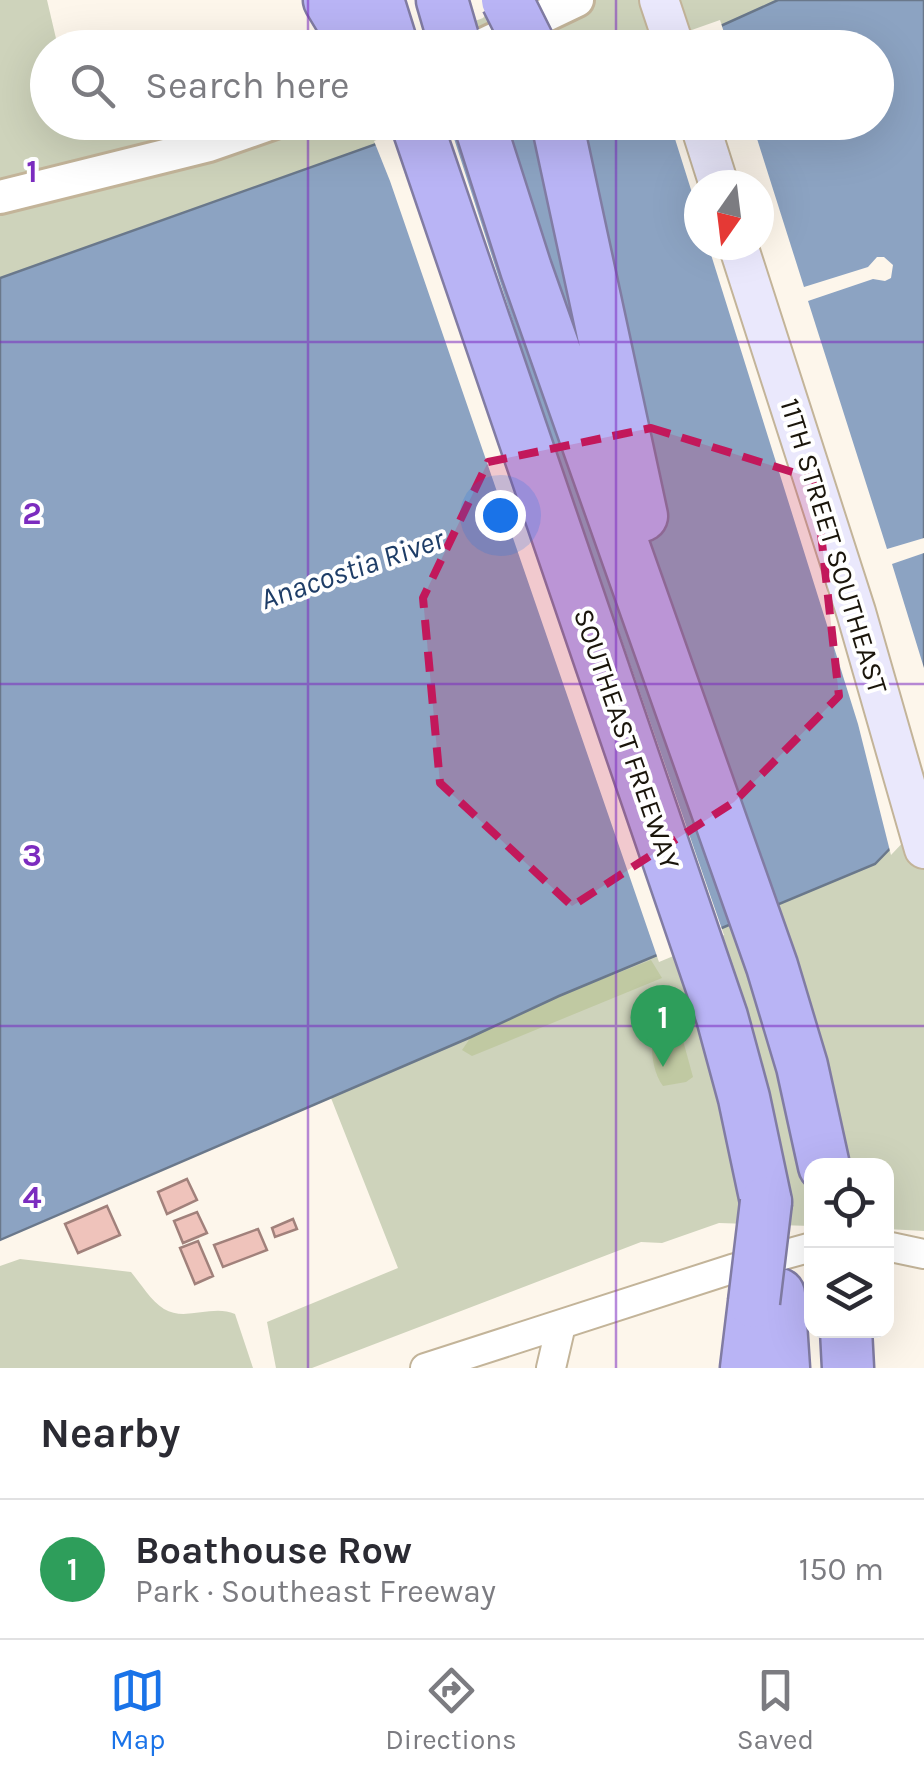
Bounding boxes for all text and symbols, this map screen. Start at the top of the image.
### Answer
search box [30,30,894,140]
icon: search [65,58,120,113]
text: Search here [145,63,349,108]
text: 1 [26,153,38,190]
north arrow [684,170,774,260]
street label: 11TH STREET SOUTHEAST [773,394,895,698]
your location [475,490,526,541]
text: 2 [22,495,42,532]
water label: Anacostia River [255,520,450,617]
street label: SOUTHEAST FREEWAY [567,604,687,874]
text: 3 [22,837,42,874]
pin: 1 [630,984,696,1067]
map controls [804,1158,894,1338]
button: locate [804,1158,894,1248]
text: 4 [22,1179,42,1216]
button: layers [804,1248,894,1338]
text: Nearby [40,1408,180,1458]
text: Boathouse Row [135,1528,412,1573]
text: 1 [67,1551,78,1588]
text: 150 m [799,1551,884,1588]
text: Park · Southeast Freeway [135,1573,496,1610]
tab: Map [110,1663,165,1756]
tab: Directions [385,1663,517,1756]
tab: Saved [737,1663,814,1756]

